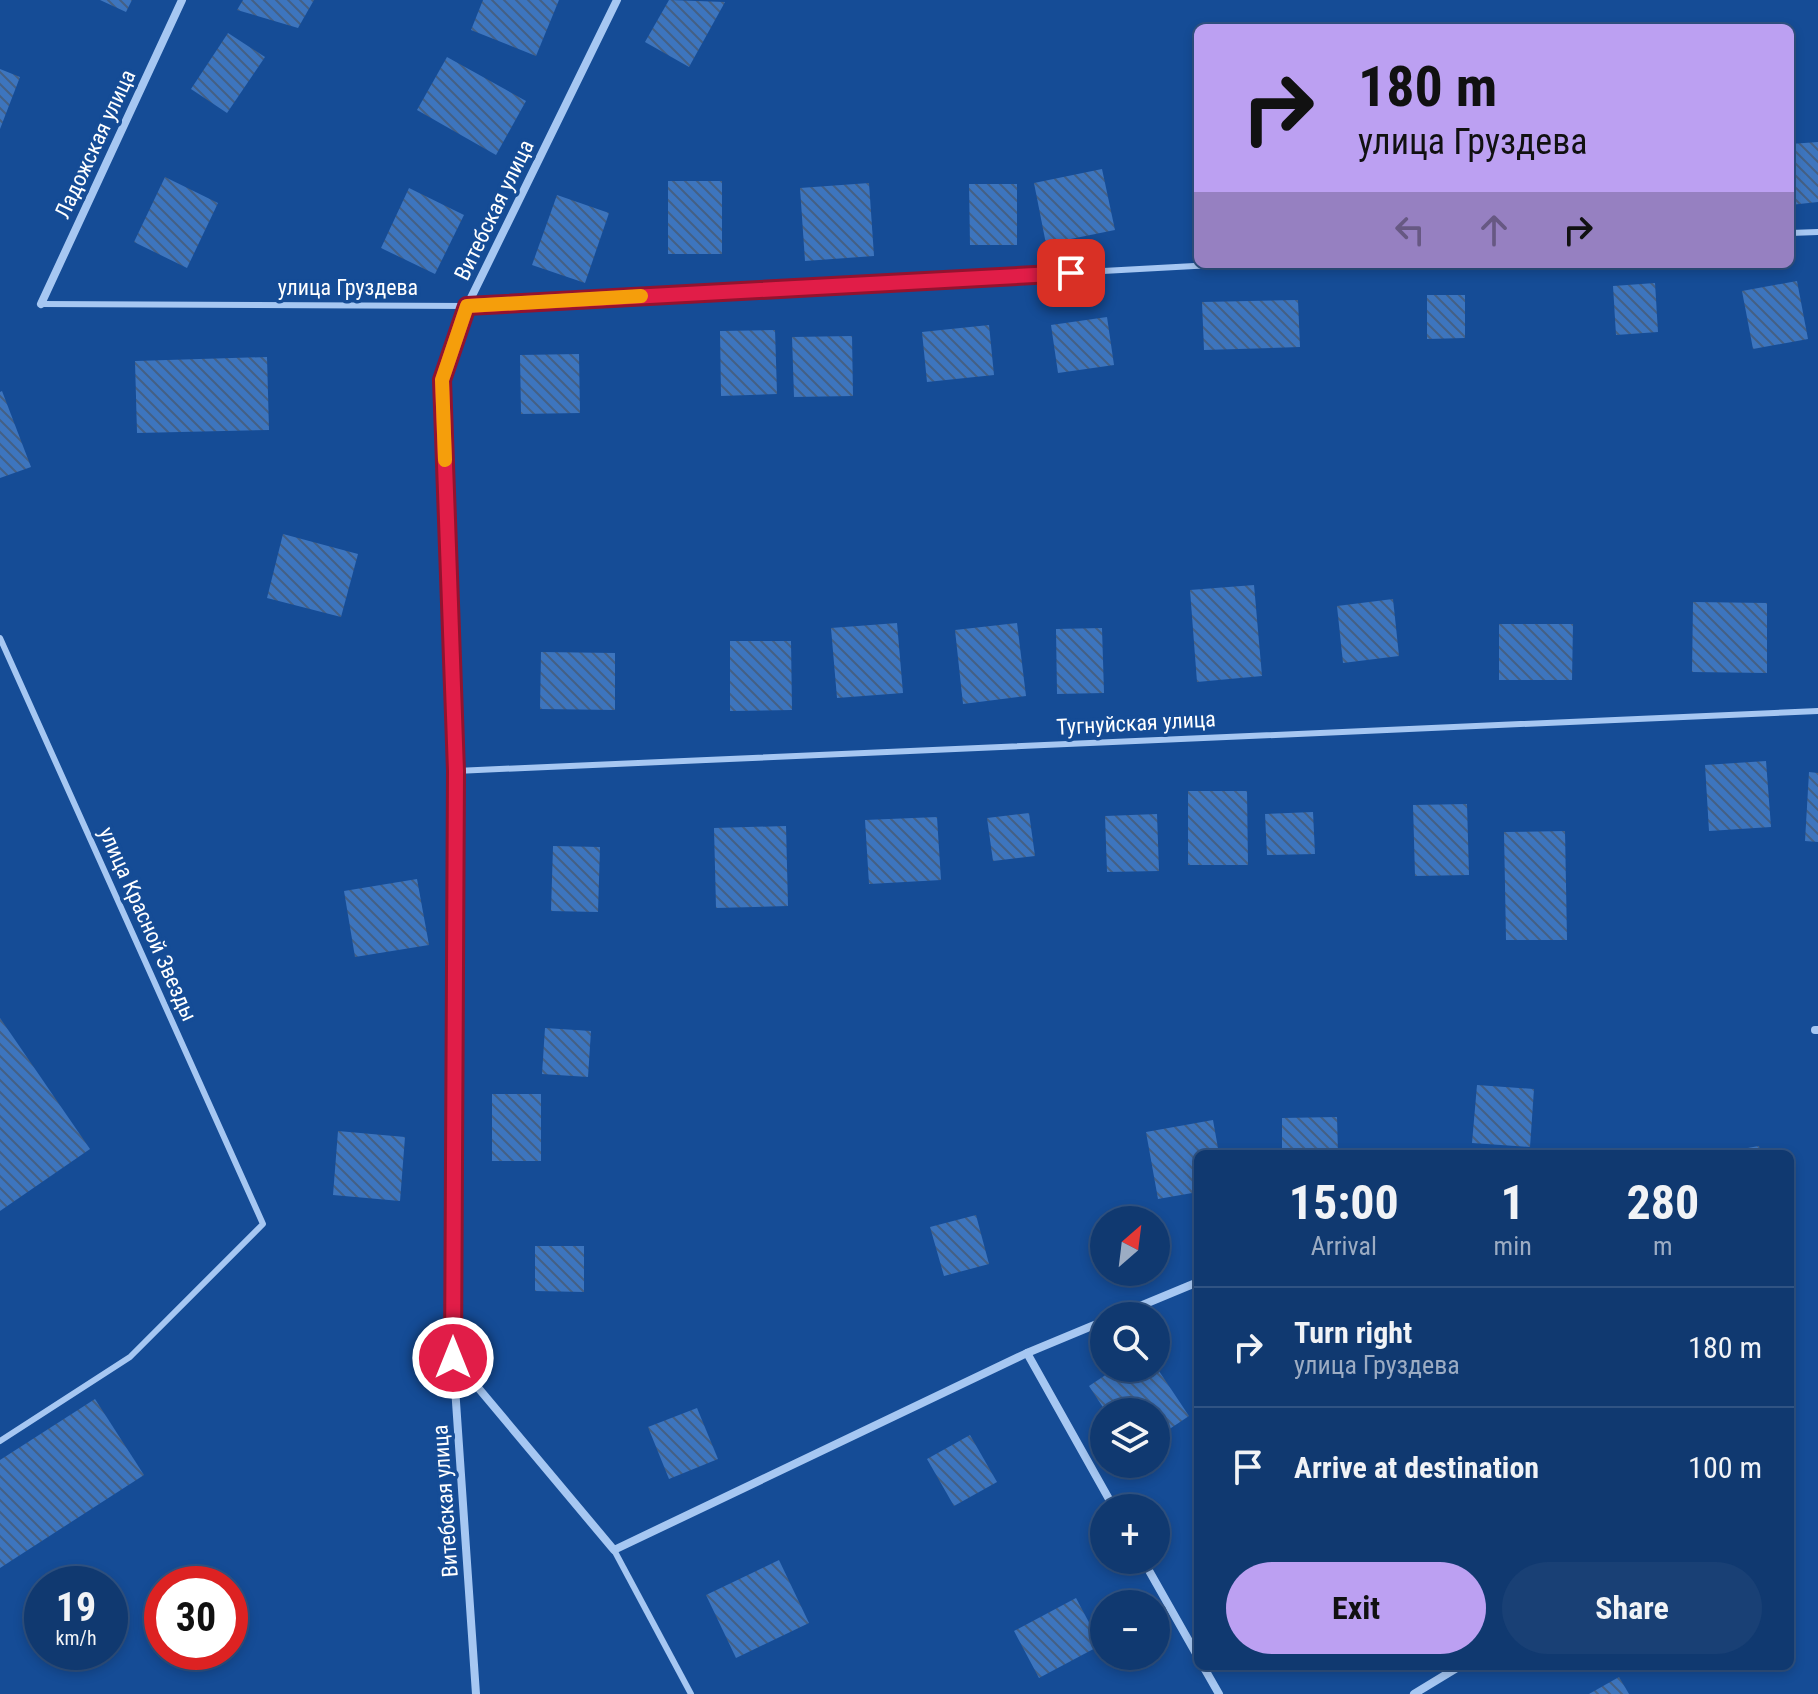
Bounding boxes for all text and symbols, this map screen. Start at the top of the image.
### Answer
text: 180 m [1358,54,1497,120]
icon: right [1226,56,1330,160]
street label: Ладожская улица [50,66,140,222]
text: улица Груздева [1358,121,1588,163]
street label: Витебская улица [449,136,539,284]
icon: left [1388,208,1432,252]
icon: ahead [1472,208,1516,252]
icon: right [1556,208,1600,252]
pin [1037,239,1105,307]
icon: arrive [1049,251,1093,295]
street label: улица Груздева [278,275,418,300]
street label: Тугнуйская улица [1056,706,1216,740]
street label: улица Красной Звезды [94,823,202,1025]
text: 15:00 [1289,1174,1399,1231]
text: 1 [1501,1174,1525,1231]
text: 280 [1626,1174,1699,1231]
north arrow [1090,1206,1170,1286]
map controls [1090,1206,1170,1670]
text: Arrival [1311,1231,1377,1261]
text: min [1494,1231,1532,1261]
text: m [1653,1231,1673,1261]
button: search [1090,1302,1170,1382]
text: Turn right [1294,1315,1412,1350]
position arrow [411,1316,495,1400]
icon: right [1226,1325,1270,1369]
text: 180 m [1688,1330,1762,1365]
text: улица Груздева [1294,1350,1460,1380]
button: layers [1090,1398,1170,1478]
street label: Витебская улица [427,1424,463,1578]
icon: arrive [1226,1445,1270,1489]
text: Arrive at destination [1294,1450,1539,1485]
text: 100 m [1688,1450,1762,1485]
button: + [1090,1494,1170,1574]
button: Exit [1226,1562,1486,1654]
button: Share [1502,1562,1762,1654]
speed limit sign: 30 [144,1566,248,1670]
text: 19 [56,1584,96,1631]
button: − [1090,1590,1170,1670]
text: km/h [55,1626,97,1650]

